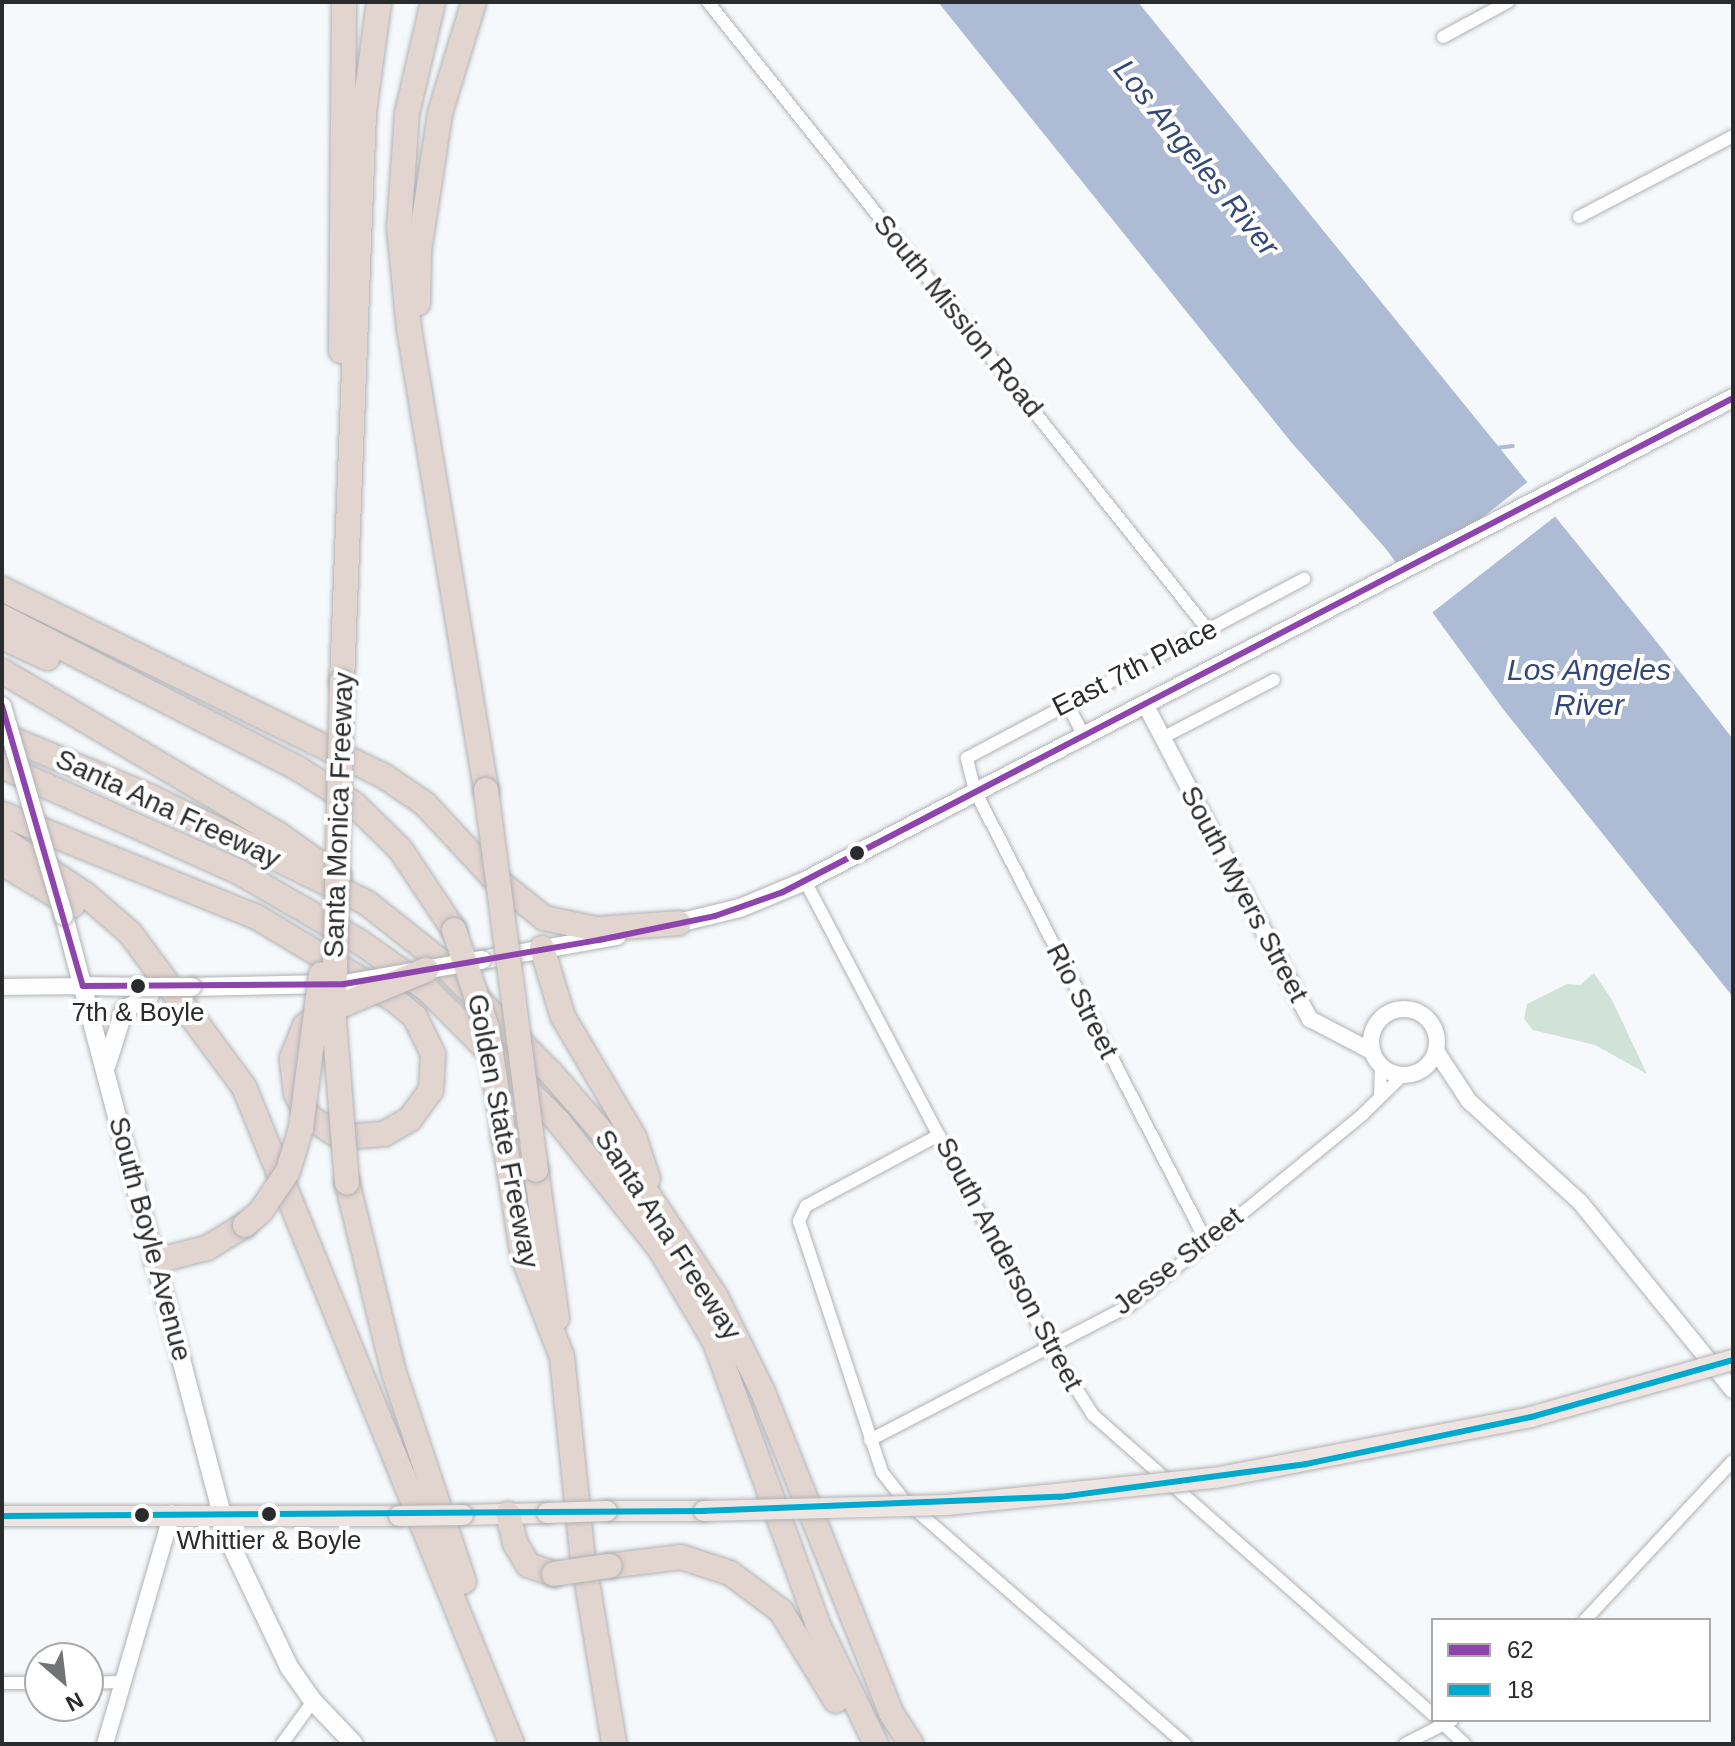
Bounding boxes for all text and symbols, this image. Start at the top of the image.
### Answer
water label: Los Angeles River [1105,52,1287,264]
street label: South Mission Road [866,208,1050,424]
street label: East 7th Place [1047,612,1223,724]
water label: Los Angeles River [1506,652,1672,722]
street label: Santa Monica Freeway [317,671,361,959]
street label: Santa Ana Freeway [49,742,287,876]
street label: South Myers Street [1173,780,1315,1008]
unlabelled marker [849,845,865,861]
street label: Rio Street [1039,938,1125,1064]
marker: 7th & Boyle [130,978,146,994]
street label: Golden State Freeway [460,991,546,1271]
place label: 7th & Boyle [72,997,204,1029]
street label: South Boyle Avenue [101,1112,199,1366]
street label: Santa Ana Freeway [587,1123,749,1347]
street label: South Anderson Street [928,1131,1090,1397]
street label: Jesse Street [1106,1200,1250,1322]
marker: Whittier & Boyle [261,1506,277,1522]
unlabelled marker [134,1507,150,1523]
place label: Whittier & Boyle [177,1525,361,1557]
legend [1431,1618,1711,1722]
text: 62 [1507,1636,1534,1663]
north arrow [24,1642,104,1722]
text: 18 [1507,1676,1534,1703]
text: N [62,1687,87,1717]

